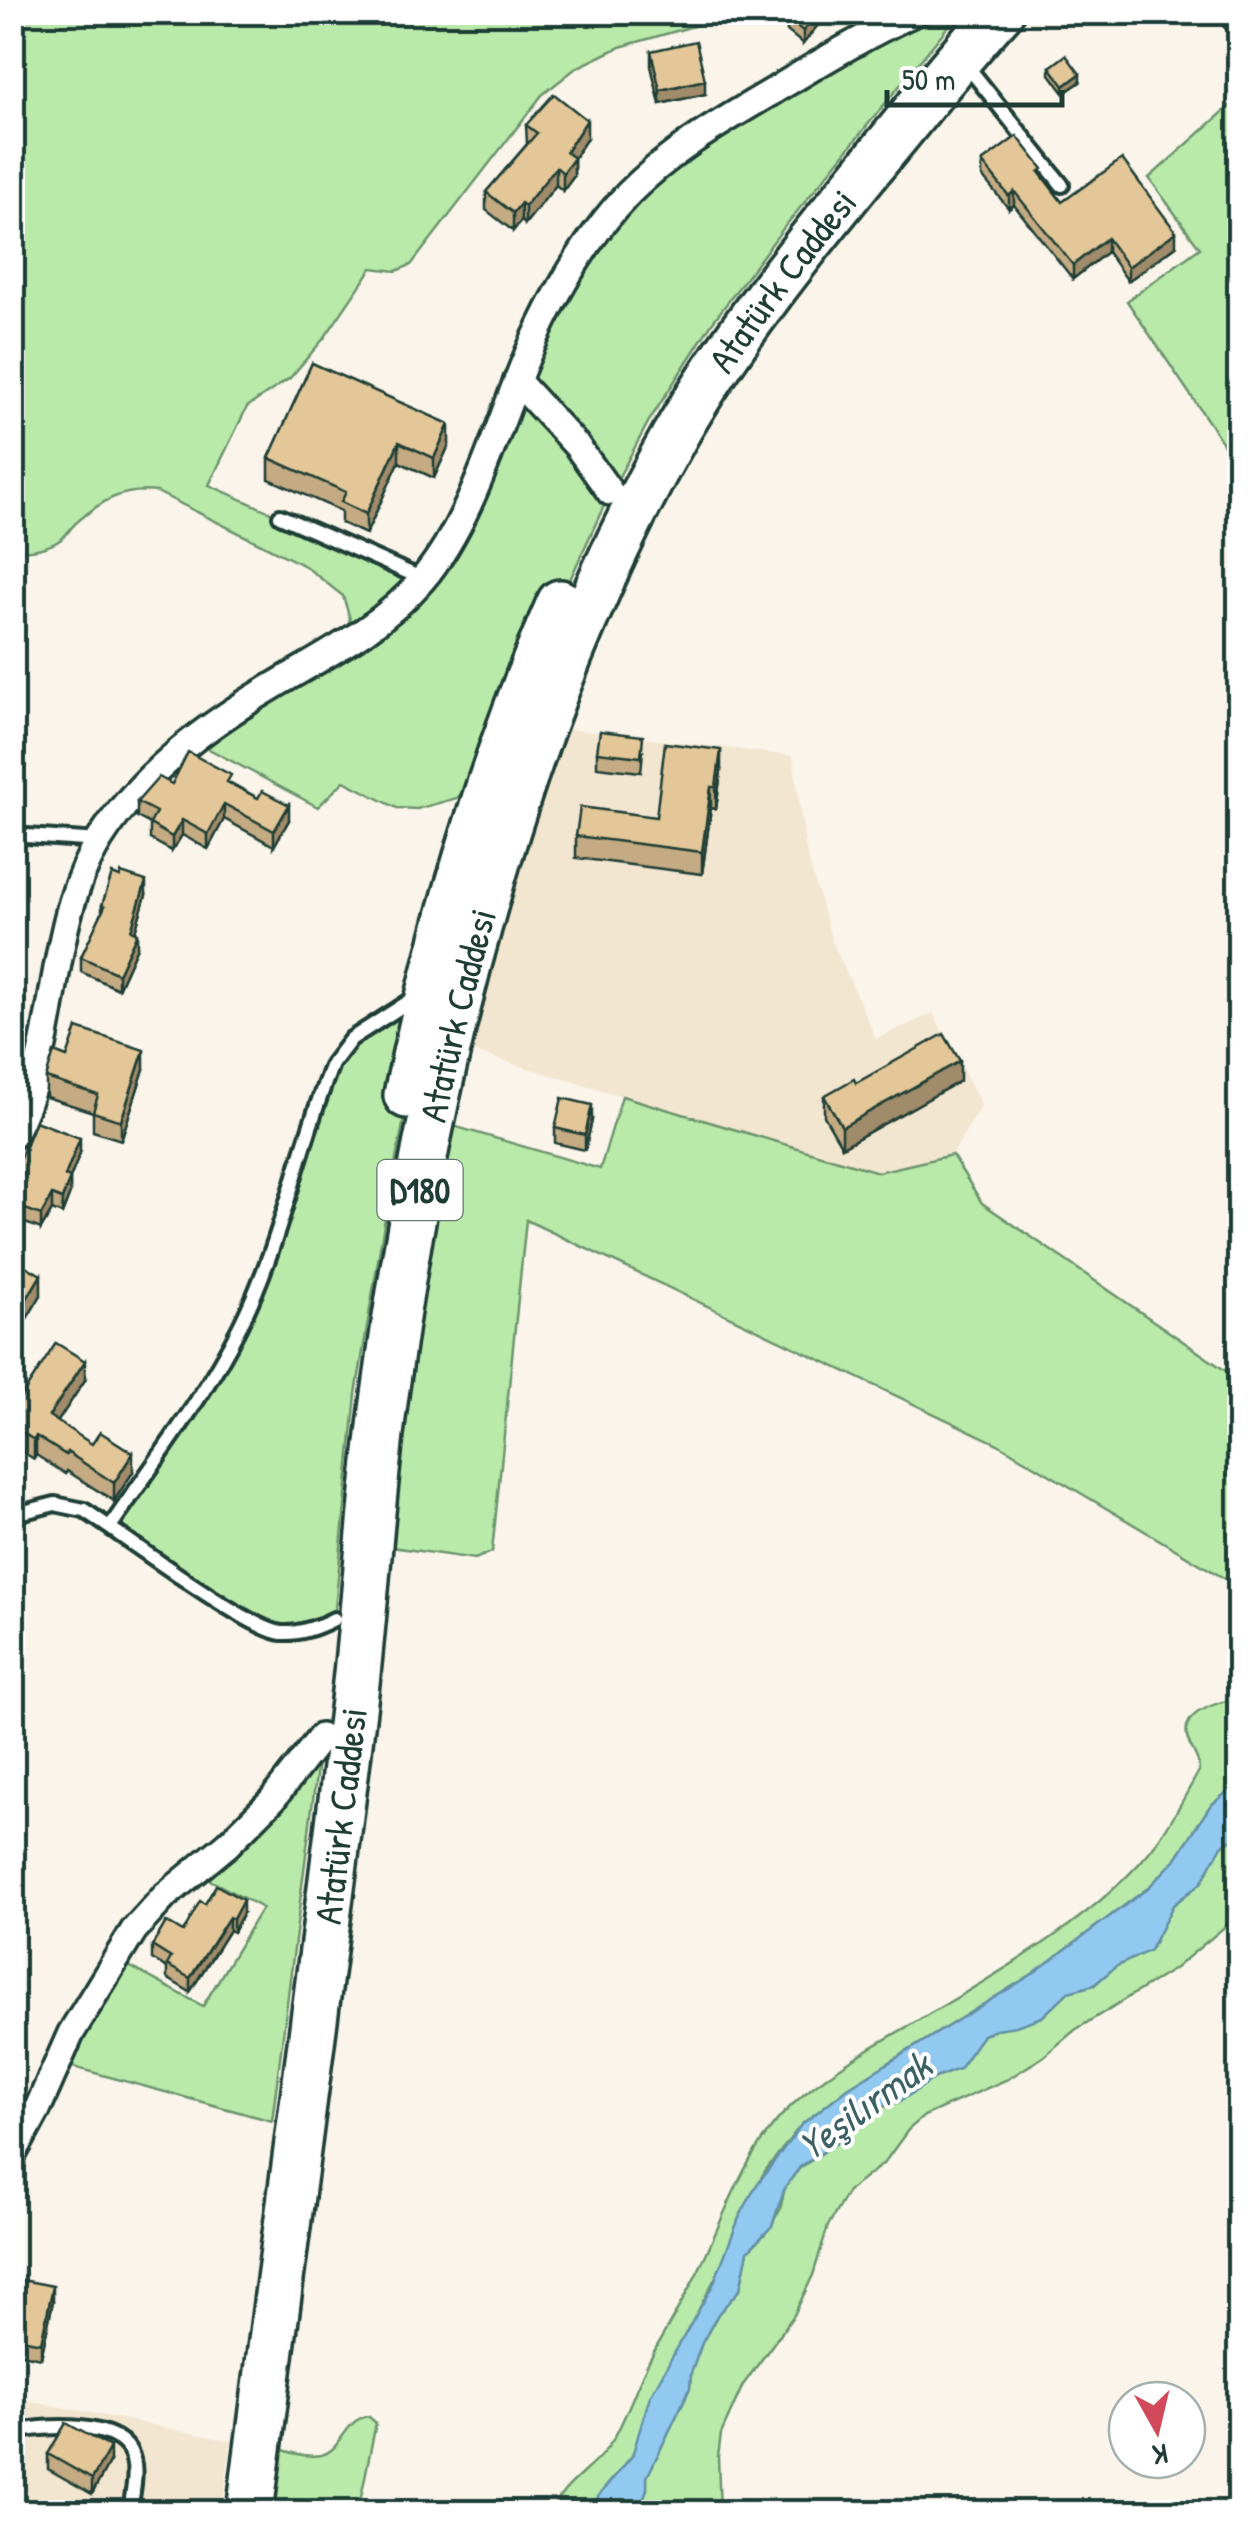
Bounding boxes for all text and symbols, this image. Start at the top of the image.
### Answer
scale bar [887,45,1062,107]
text: 50 m [902,59,955,99]
street label: Atatürk Caddesi [695,178,868,382]
street label: Atatürk Caddesi [406,903,508,1126]
road number: D180 [378,1160,462,1220]
street label: Atatürk Caddesi [301,1705,379,1927]
water label: Yeşilırmak [786,2036,944,2172]
north arrow [1107,2380,1207,2480]
text: K [1150,2435,1170,2475]

